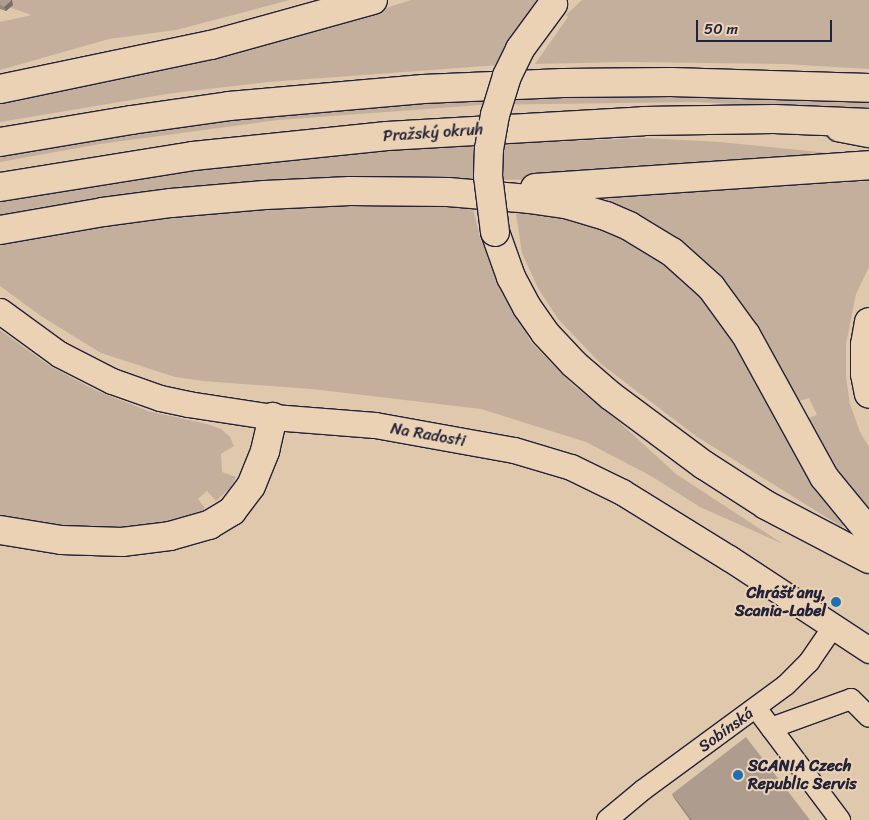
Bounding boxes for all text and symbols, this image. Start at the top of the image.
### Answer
scale bar [699,10,835,42]
text: 50 m [704,16,738,42]
street label: Pražský okruh [382,120,484,146]
street label: Na Radosti [389,419,467,451]
place label: Chrášťany, Scania-Label [735,583,826,621]
marker: Chrášťany, Scania-Label [830,596,842,608]
street label: Sobínská [695,704,757,756]
place label: SCANIA Czech Republic Servis [748,756,856,794]
marker: SCANIA Czech Republic Servis [732,769,744,781]

